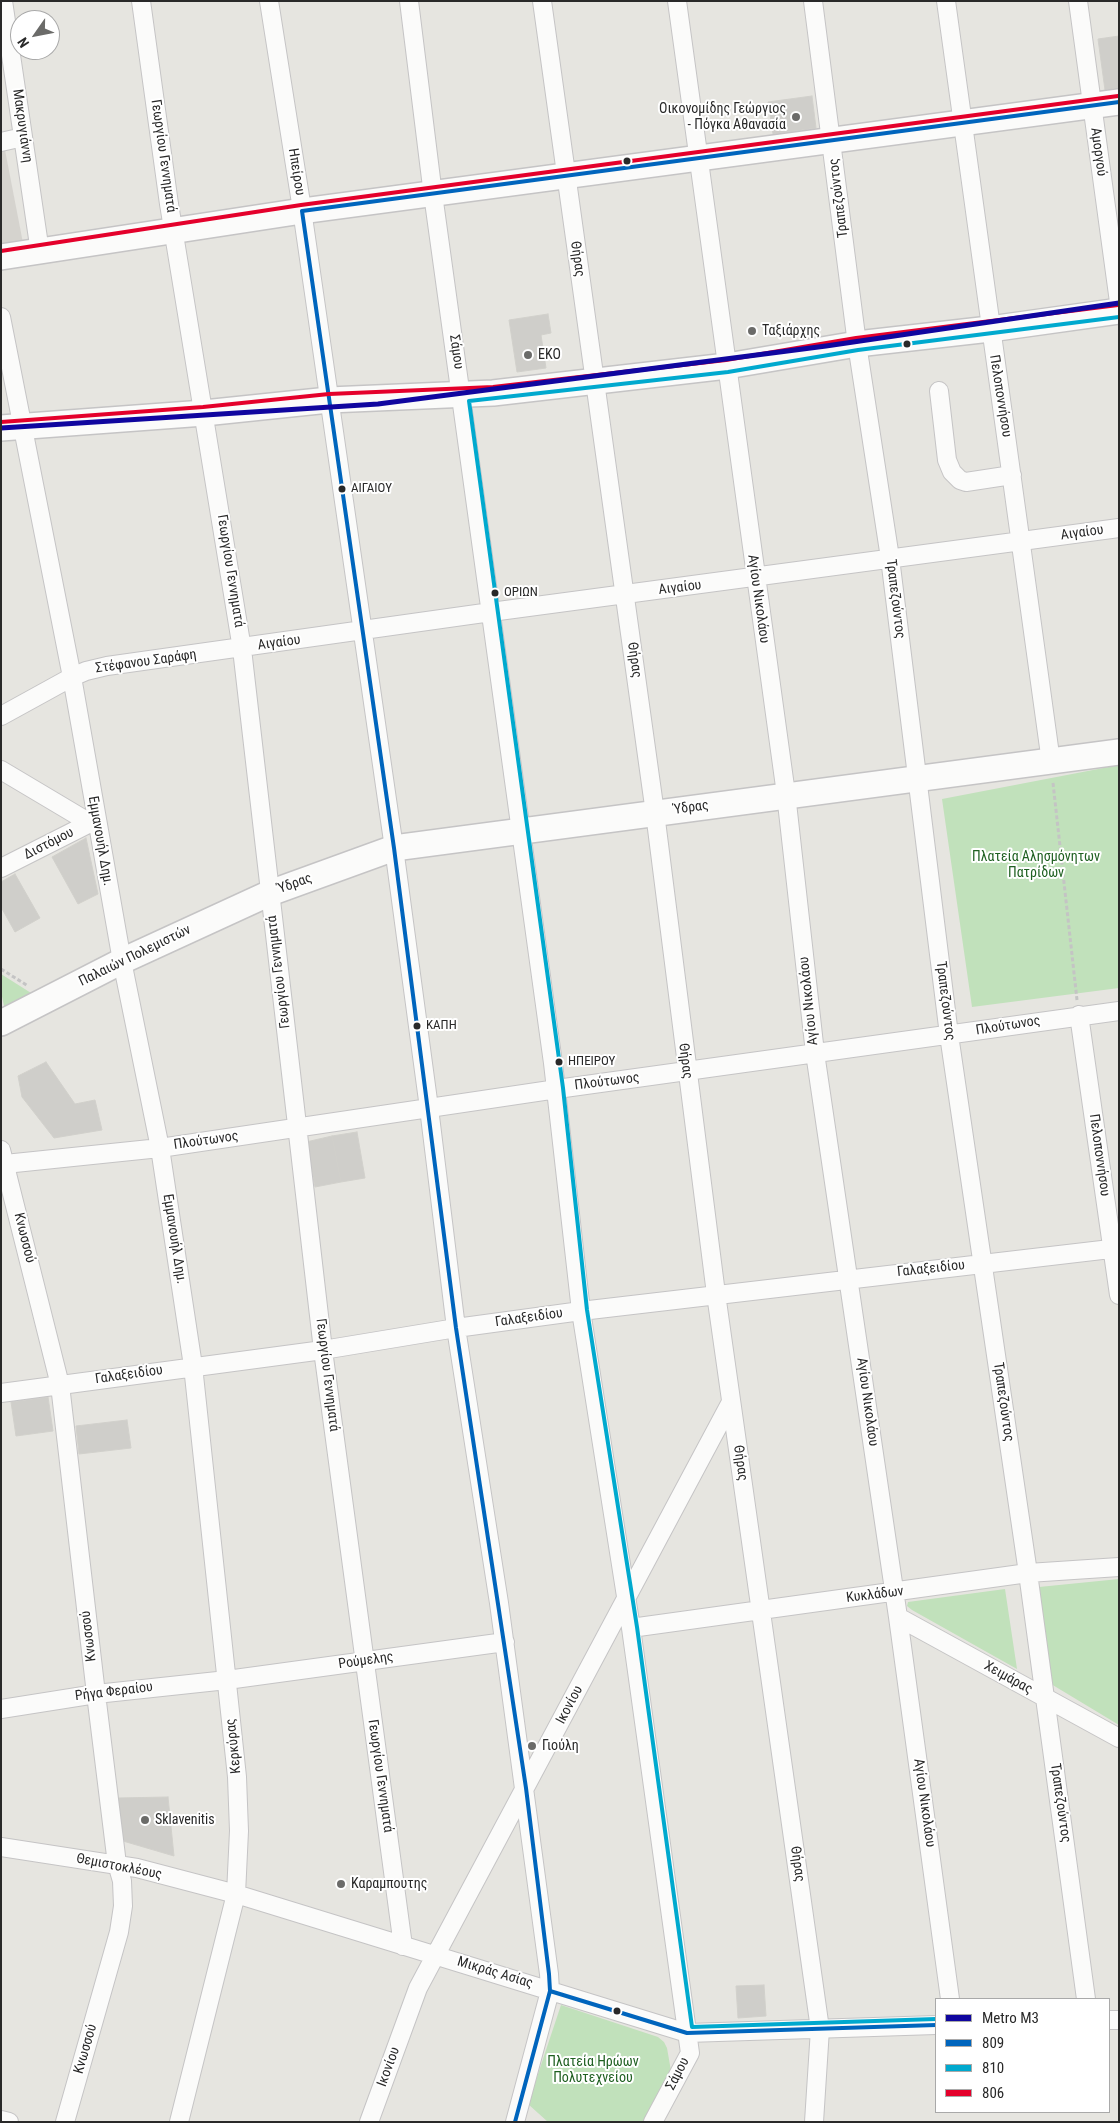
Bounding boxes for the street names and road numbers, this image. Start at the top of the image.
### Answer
street label: Μακρυγιάννη [9,88,35,164]
street label: Γεωργίου Γεννηματά [147,98,179,214]
street label: Αμοργού [1086,127,1110,177]
street label: Ηπείρου [284,147,308,197]
street label: Τραπεζούντος [826,157,852,239]
street label: Θήρας [566,240,588,278]
street label: Σάμου [445,334,467,370]
street label: Πελοποννήσου [985,354,1015,438]
street label: Γεωργίου Γεννηματά [213,513,247,629]
street label: Αιγαίου [1060,522,1104,544]
street label: Αγίου Νικολάου [743,554,773,644]
street label: Τραπεζούντος [882,558,908,640]
street label: Αιγαίου [658,577,702,599]
street label: Αιγαίου [257,632,301,654]
street label: Θήρας [623,641,645,679]
street label: Στέφανου Σαράφη [94,647,198,677]
street label: Εμμανουήλ Δημ. [84,795,116,887]
street label: Ύδρας [672,797,710,819]
street label: Διστόμου [21,824,77,864]
street label: Ύδρας [275,870,315,898]
street label: Γεωργίου Γεννηματά [264,914,294,1030]
street label: Παλαιών Πολεμιστών [76,922,194,990]
street label: Αγίου Νικολάου [796,956,822,1046]
street label: Τραπεζούντος [932,960,958,1042]
street label: Πλούτωνος [975,1013,1041,1039]
street label: Θήρας [674,1042,696,1080]
street label: Πλούτωνος [574,1070,640,1094]
street label: Πελοποννήσου [1085,1113,1113,1197]
street label: Πλούτωνος [173,1128,239,1154]
street label: Εμμανουήλ Δημ. [159,1193,189,1285]
street label: Κνωσσού [10,1211,38,1265]
street label: Γαλαξειδίου [896,1257,966,1281]
street label: Γαλαξειδίου [494,1305,564,1331]
street label: Γεωργίου Γεννηματά [312,1317,342,1433]
street label: Αγίου Νικολάου [852,1357,882,1447]
street label: Τραπεζούντος [989,1361,1017,1443]
street label: Γαλαξειδίου [94,1362,164,1388]
street label: Θήρας [729,1444,751,1482]
street label: Κυκλάδων [845,1583,905,1607]
street label: Κνωσσού [78,1610,100,1662]
street label: Ρούμελης [337,1649,395,1673]
street label: Χειμάρας [981,1658,1035,1698]
street label: Ρήγα Φεραίου [74,1679,154,1705]
street label: Ικονίου [553,1683,587,1727]
street label: Κερκύρας [223,1718,245,1774]
street label: Γεωργίου Γεννηματά [364,1718,396,1834]
street label: Αγίου Νικολάου [909,1758,939,1848]
street label: Τραπεζούντος [1046,1762,1074,1844]
street label: Θήρας [786,1845,808,1883]
street label: Θεμιστοκλέους [75,1850,163,1884]
street label: Μικράς Ασίας [455,1954,535,1992]
street label: Κνωσσού [71,2022,101,2076]
street label: Ικονίου [374,2045,404,2089]
street label: Σάμου [663,2055,693,2093]

